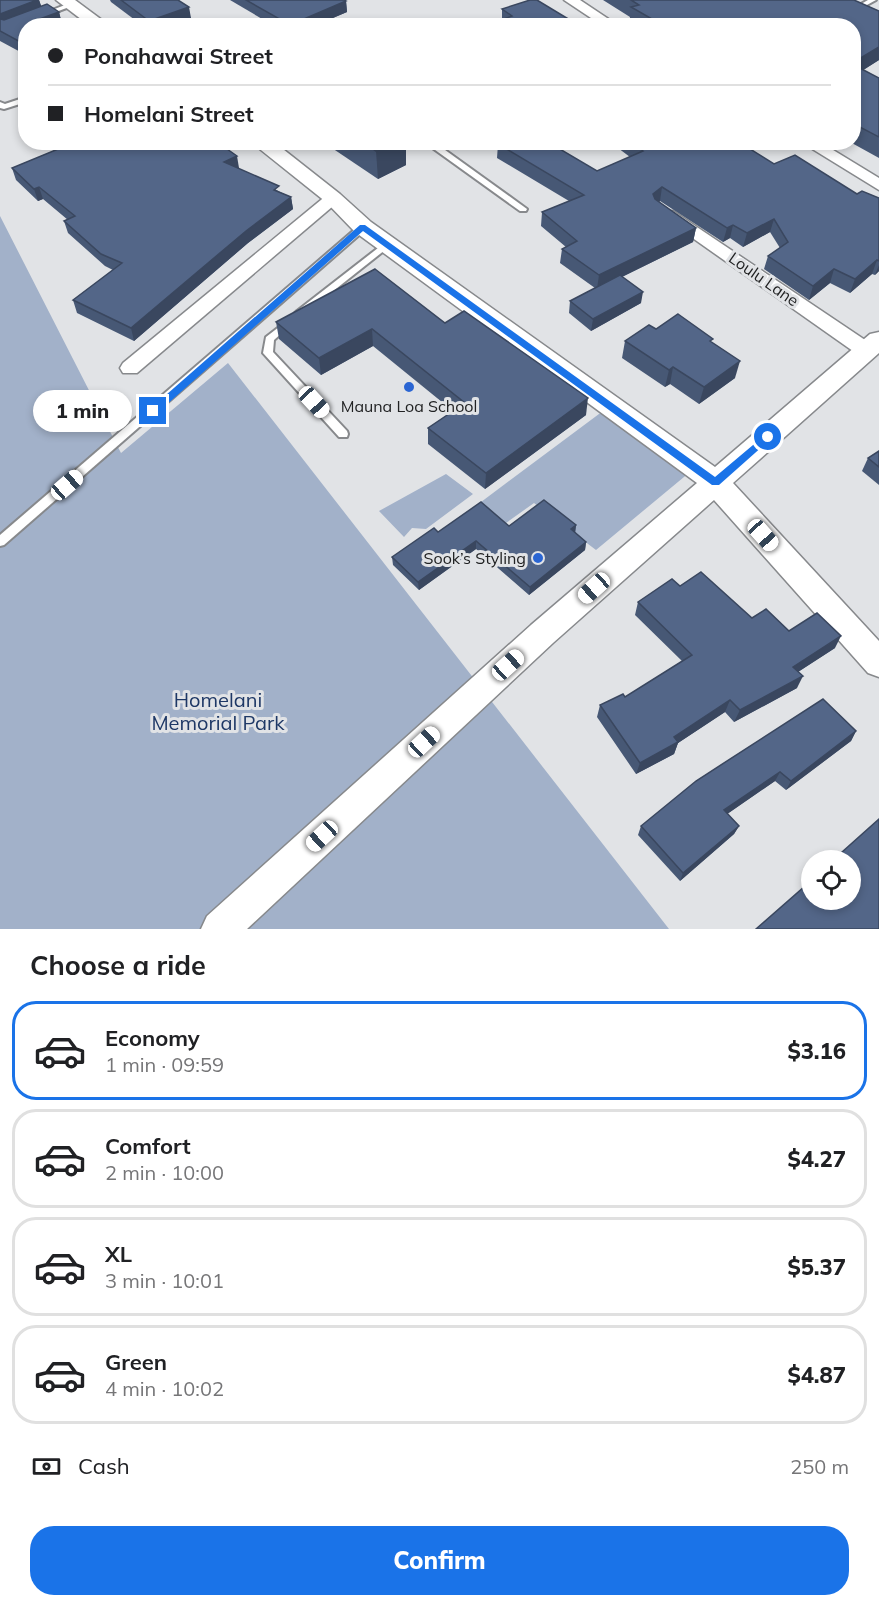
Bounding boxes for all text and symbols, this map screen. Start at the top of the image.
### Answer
text: Ponahawai Street [84,42,273,70]
text: Homelani Street [84,100,254,128]
street label: Loulu Lane [725,248,803,310]
marker: Mauna Loa School [402,380,416,394]
car [295,383,333,421]
callout: 1 min [33,390,132,432]
place label: Mauna Loa School [341,396,477,416]
route end [139,397,166,424]
text: 1 min [56,398,109,423]
route start [754,423,781,450]
car [48,466,86,504]
car [744,516,782,554]
place label: Sook’s Styling [424,548,526,568]
marker: Sook’s Styling [531,551,545,565]
car [575,569,613,607]
car [489,646,527,684]
park label: Homelani Memorial Park [151,687,285,735]
car [405,723,443,761]
car [303,817,341,855]
map controls [801,850,861,910]
button: locate [801,850,861,910]
text: Choose a ride [30,948,206,982]
icon: car [33,1024,87,1078]
text: Economy [105,1024,200,1052]
text: $3.16 [787,1037,846,1065]
text: 1 min · 09:59 [105,1052,224,1077]
icon: car [33,1132,87,1186]
text: Comfort [105,1132,191,1160]
text: $4.27 [787,1145,846,1173]
text: 2 min · 10:00 [105,1160,224,1185]
icon: car [33,1240,87,1294]
text: XL [105,1240,132,1268]
text: $5.37 [787,1253,846,1281]
text: 3 min · 10:01 [105,1268,224,1293]
icon: car [33,1348,87,1402]
text: Green [105,1348,167,1376]
text: $4.87 [787,1361,846,1389]
text: 4 min · 10:02 [105,1376,224,1401]
icon: cash [30,1450,63,1483]
text: Cash [78,1452,130,1480]
text: 250 m [790,1454,849,1479]
button: Confirm [30,1526,849,1595]

